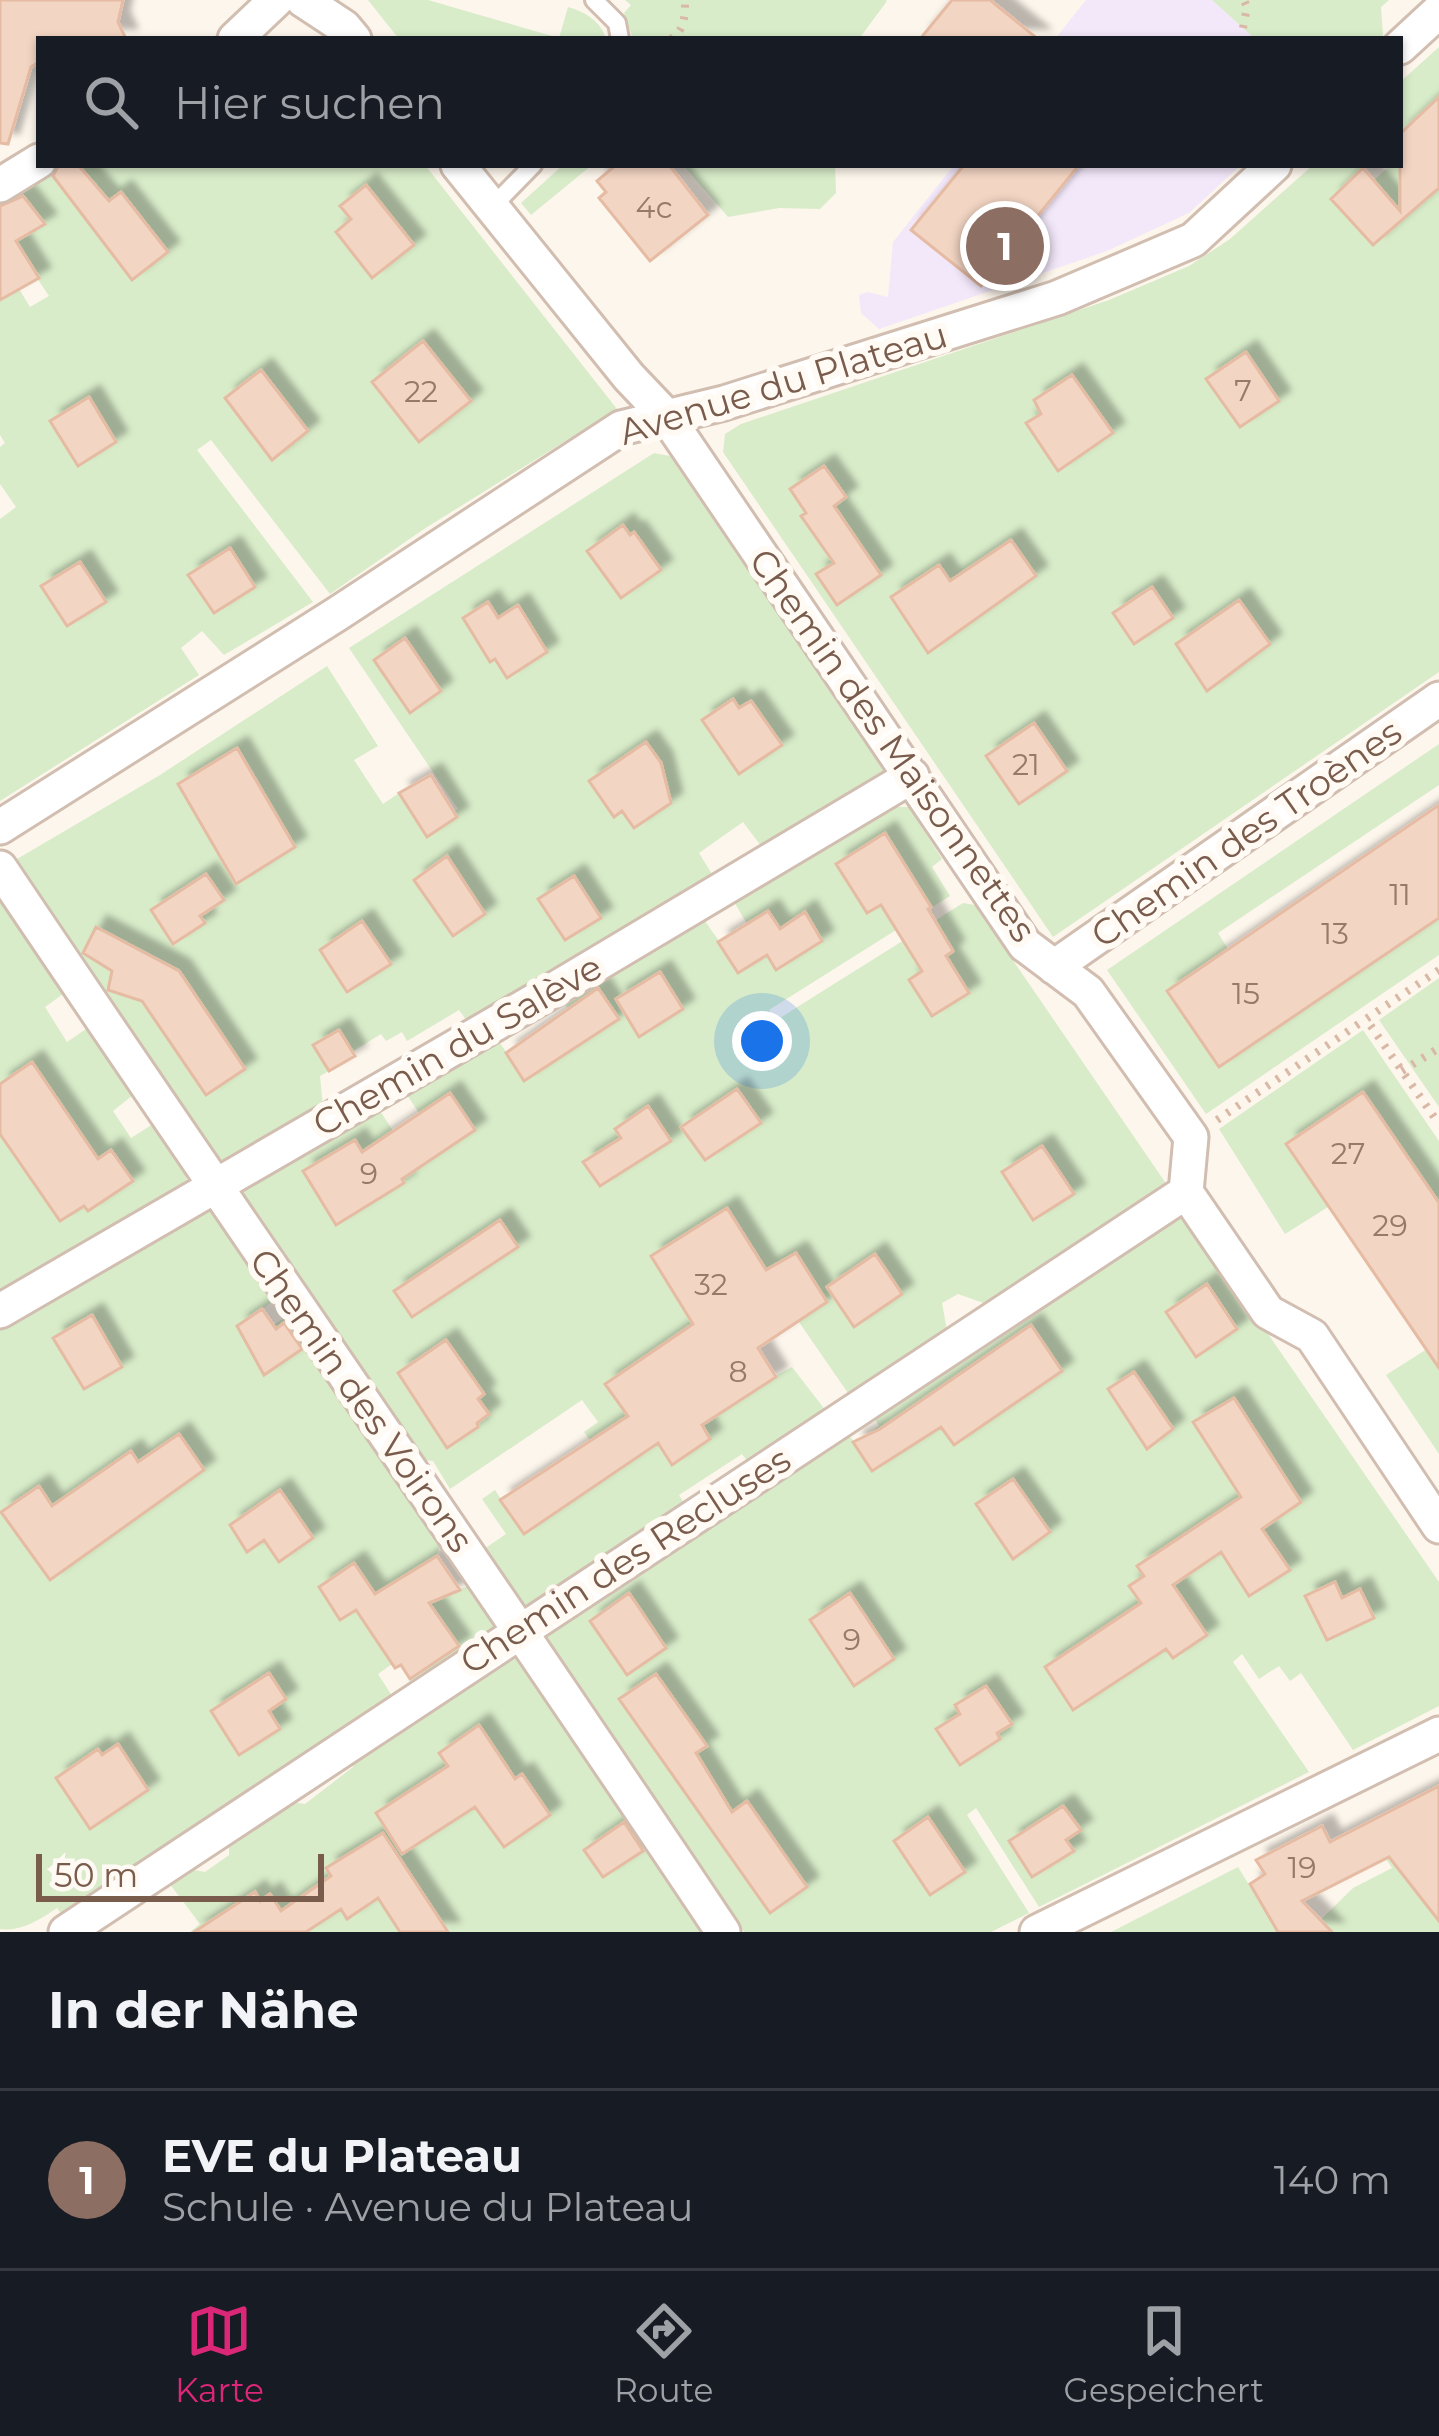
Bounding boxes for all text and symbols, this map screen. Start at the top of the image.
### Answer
search box [36,36,1403,168]
icon: search [78,69,144,135]
text: Hier suchen [174,75,445,130]
house number: 4c [635,189,673,226]
pin: 1 [966,201,1044,291]
street label: Avenue du Plateau [614,312,952,454]
house number: 7 [1234,372,1252,409]
house number: 22 [404,373,438,410]
street label: Chemin des Maisonnettes [740,540,1046,950]
street label: Chemin des Troènes [1082,709,1410,957]
house number: 21 [1012,746,1040,783]
house number: 11 [1389,876,1411,913]
house number: 13 [1321,915,1349,952]
street label: Chemin du Salève [305,944,609,1146]
house number: 15 [1232,975,1260,1012]
your location [732,1011,792,1071]
house number: 27 [1331,1135,1365,1172]
house number: 9 [360,1155,378,1192]
house number: 29 [1372,1207,1408,1244]
street label: Chemin des Voirons [241,1240,483,1560]
house number: 32 [694,1266,728,1303]
house number: 8 [728,1353,748,1390]
street label: Chemin des Recluses [452,1437,798,1683]
house number: 9 [843,1621,861,1658]
scale bar [36,1848,324,1901]
house number: 19 [1287,1849,1317,1886]
text: 50 m [54,1855,138,1895]
text: In der Nähe [48,1979,359,2041]
text: EVE du Plateau [162,2128,522,2183]
text: 1 [79,2156,95,2204]
text: 140 m [1274,2156,1391,2204]
text: Schule · Avenue du Plateau [162,2183,694,2231]
tab: Karte [175,2298,264,2410]
tab: Route [614,2298,713,2410]
tab: Gespeichert [1064,2298,1264,2410]

